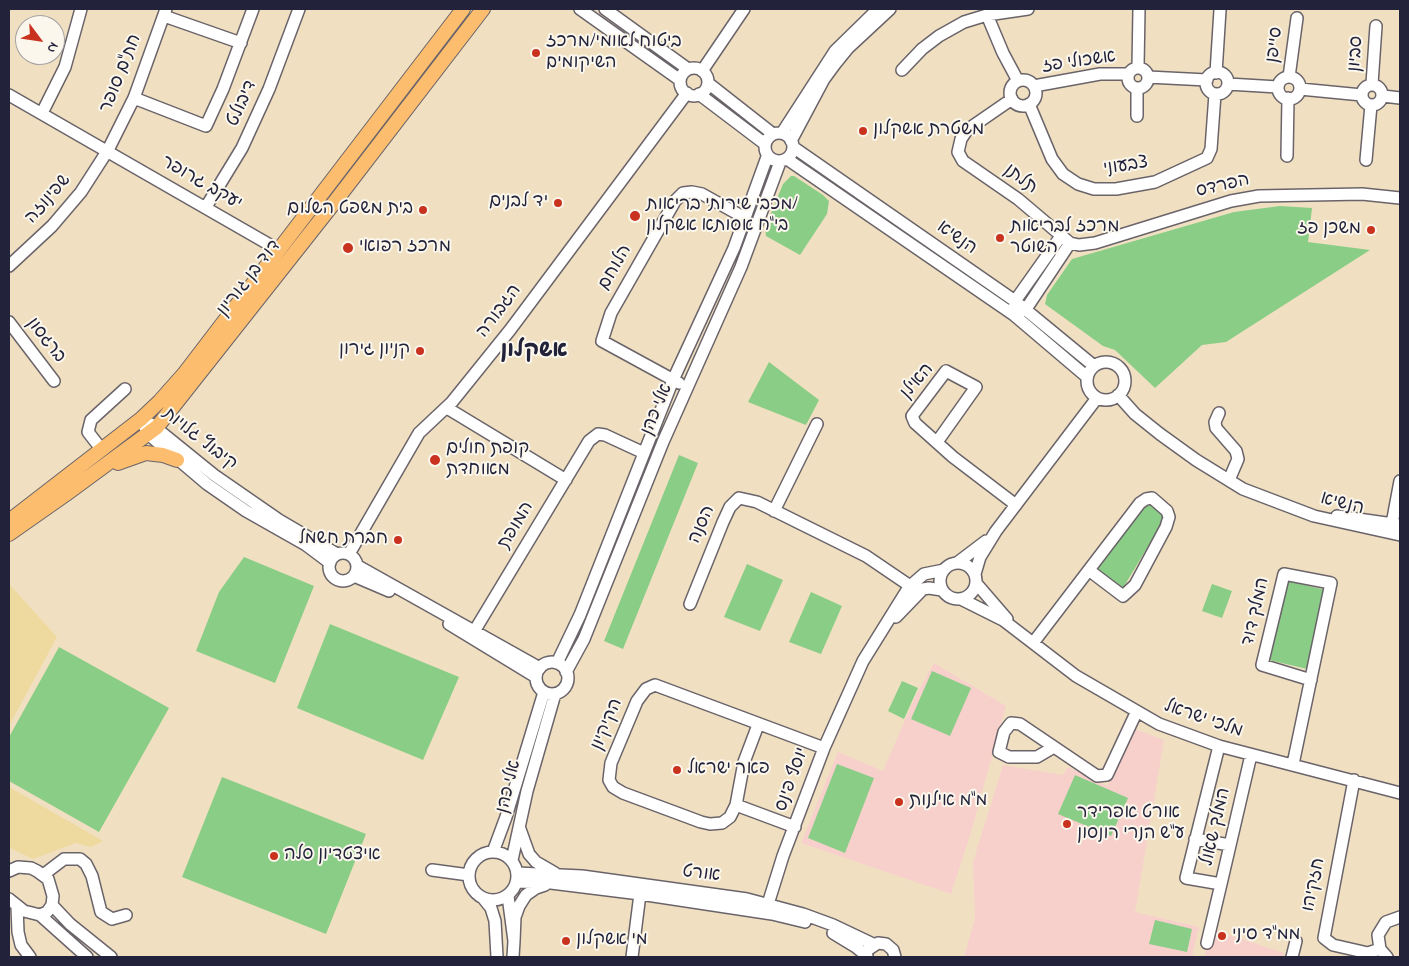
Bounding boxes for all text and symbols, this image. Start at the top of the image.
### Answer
north arrow [15,15,65,65]
street label: סייפן [1263,26,1289,64]
street label: חת"ם סופר [96,32,148,116]
place label: ביטוח לאומי/מרכז השיקומים [546,32,682,74]
street label: סביון [1345,35,1369,73]
text: N [41,38,64,57]
marker: ביטוח לאומי/מרכז השיקומים [530,47,542,59]
street label: אשכולי פז [1041,47,1117,79]
street label: דיבולט [223,78,263,130]
place label: משטרת אשקלון [873,120,984,142]
marker: משטרת אשקלון [857,125,869,137]
street label: יעקב גרופר [157,152,245,216]
street label: צבעוני [1102,153,1150,181]
street label: תלתן [999,160,1041,200]
street label: הפרדס [1194,170,1252,204]
street label: שפינוזה [22,171,76,229]
place label: יד לבנים [489,192,548,214]
place label: מכבי שירותי בריאות/ בי"ח אסותא אשקלון [646,195,798,238]
marker: יד לבנים [552,197,564,209]
place label: בית משפט השלום [287,199,413,221]
marker: בית משפט השלום [417,204,429,216]
marker: מכבי שירותי בריאות/ בי"ח אסותא אשקלון [628,209,642,223]
street label: הנשיא [932,217,980,261]
place label: מרכז לבריאות השוטר [1010,217,1120,260]
place label: משכן פז [1297,219,1361,241]
marker: משכן פז [1365,224,1377,236]
marker: מרכז לבריאות השוטר [994,232,1006,244]
street label: דוד בן גוריון [214,237,286,321]
place label: מרכז רפואי [359,237,451,259]
marker: מרכז רפואי [341,241,355,255]
street label: הלוחם [594,241,638,295]
street label: הגבורה [473,281,527,343]
street label: ברגסון [21,314,69,368]
district label: אשקלון [500,339,568,365]
place label: קניון גירון [339,340,410,362]
marker: קניון גירון [414,345,426,357]
street label: האילן [897,360,939,404]
street label: אלי כהן [638,381,678,439]
street label: קיבוץ גלויות [157,404,241,476]
place label: קופת חולים מאוחדת [446,439,529,482]
marker: קופת חולים מאוחדת [428,453,442,467]
street label: הנשיא [1318,489,1366,521]
street label: המופת [494,498,540,554]
street label: הסנה [685,502,721,548]
place label: חברת חשמל [298,529,388,551]
marker: חברת חשמל [392,534,404,546]
street label: המלך דוד [1239,576,1275,648]
street label: הקיקיון [587,696,629,754]
street label: מלכי ישראל [1161,696,1245,744]
street label: יוסף פינס [772,745,814,815]
street label: אלי כהן [493,758,527,816]
place label: פאר ישראל [687,759,770,781]
marker: פאר ישראל [671,764,683,776]
street label: המלך שאול [1198,786,1236,868]
place label: מ"מ אילנות [909,791,987,813]
marker: מ"מ אילנות [893,796,905,808]
place label: אורט אפרידר ע"ש הנרי רונסון [1077,803,1185,846]
marker: אורט אפרידר ע"ש הנרי רונסון [1061,818,1073,830]
place label: איצטדיון סלה [284,845,381,867]
marker: איצטדיון סלה [268,850,280,862]
street label: חזקיהו [1299,856,1331,914]
street label: אורט [681,862,721,888]
place label: ממ"ד סיני [1232,925,1300,947]
place label: מי אשקלון [576,930,648,952]
marker: ממ"ד סיני [1216,930,1228,942]
marker: מי אשקלון [560,935,572,947]

